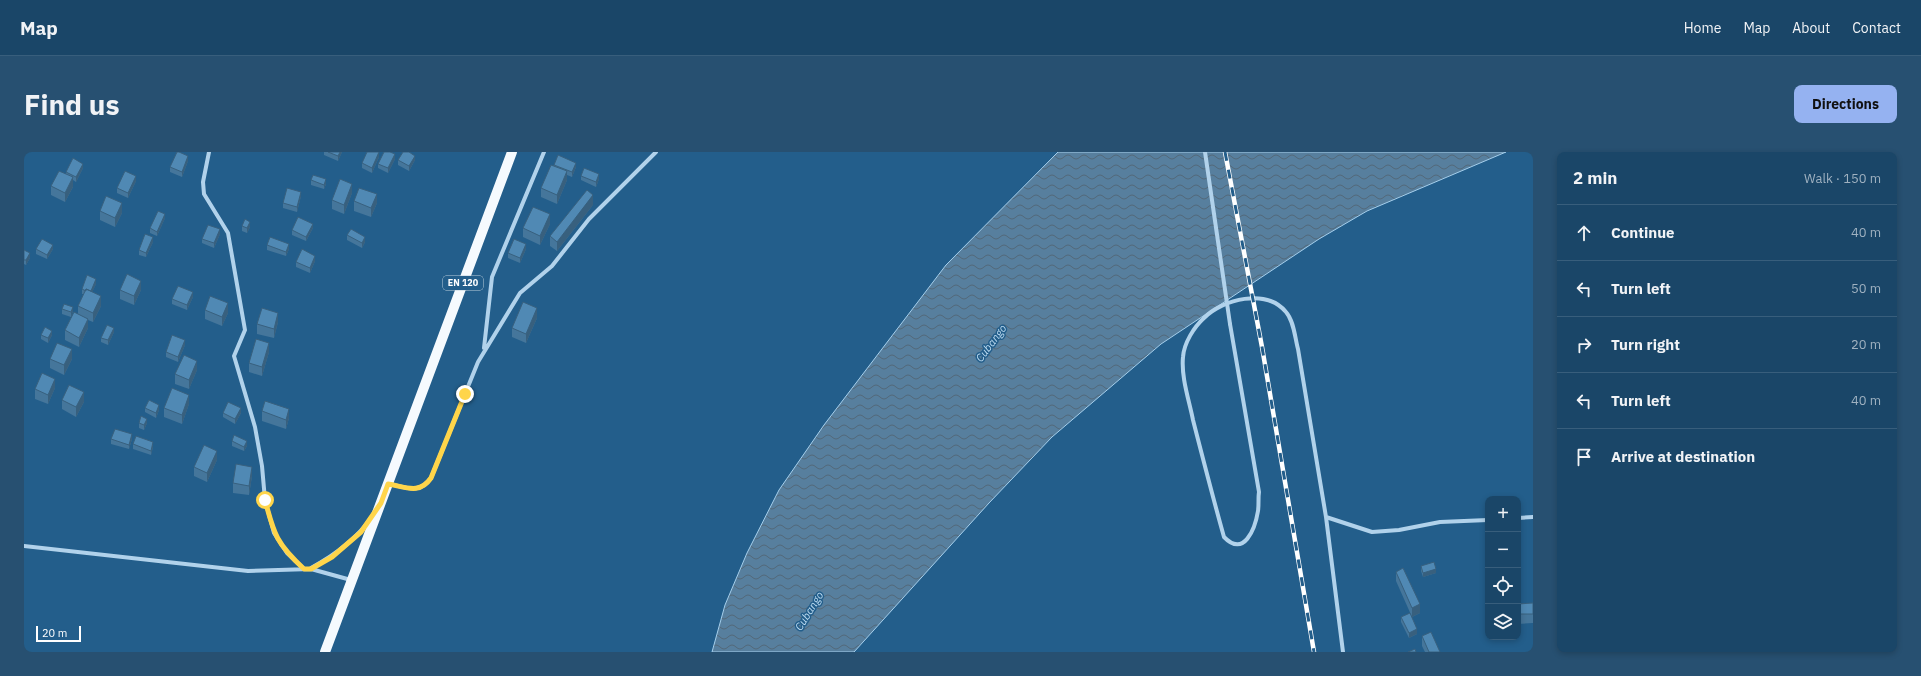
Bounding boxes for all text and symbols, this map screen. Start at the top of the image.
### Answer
text: Map [20,16,58,40]
text: Home [1684,19,1721,37]
text: Map [1743,19,1770,37]
text: About [1792,19,1830,37]
text: Contact [1852,19,1901,37]
button: Directions [1794,85,1897,123]
text: Find us [24,86,120,123]
text: 2 min [1573,167,1617,189]
text: Walk · 150 m [1804,170,1881,187]
icon: ahead [1573,222,1595,244]
text: Continue [1611,223,1675,242]
text: 40 m [1851,224,1881,241]
road number: EN 120 [443,276,483,290]
icon: left [1573,278,1595,300]
text: Turn left [1611,279,1671,298]
text: 50 m [1851,280,1881,297]
water label: Cubango [972,321,1010,365]
icon: right [1573,334,1595,356]
text: Turn right [1611,335,1680,354]
text: 20 m [1851,336,1881,353]
route end [456,385,474,403]
icon: left [1573,390,1595,412]
text: Turn left [1611,391,1671,410]
text: 40 m [1851,392,1881,409]
icon: arrive [1573,446,1595,468]
text: Arrive at destination [1611,447,1755,466]
route start [256,491,274,509]
map controls [1485,496,1521,640]
button: + [1485,496,1521,532]
button: − [1485,532,1521,568]
button: locate [1485,568,1521,604]
water label: Cubango [792,589,826,633]
button: layers [1485,604,1521,640]
scale bar [36,624,81,643]
text: 20 m [42,626,67,640]

